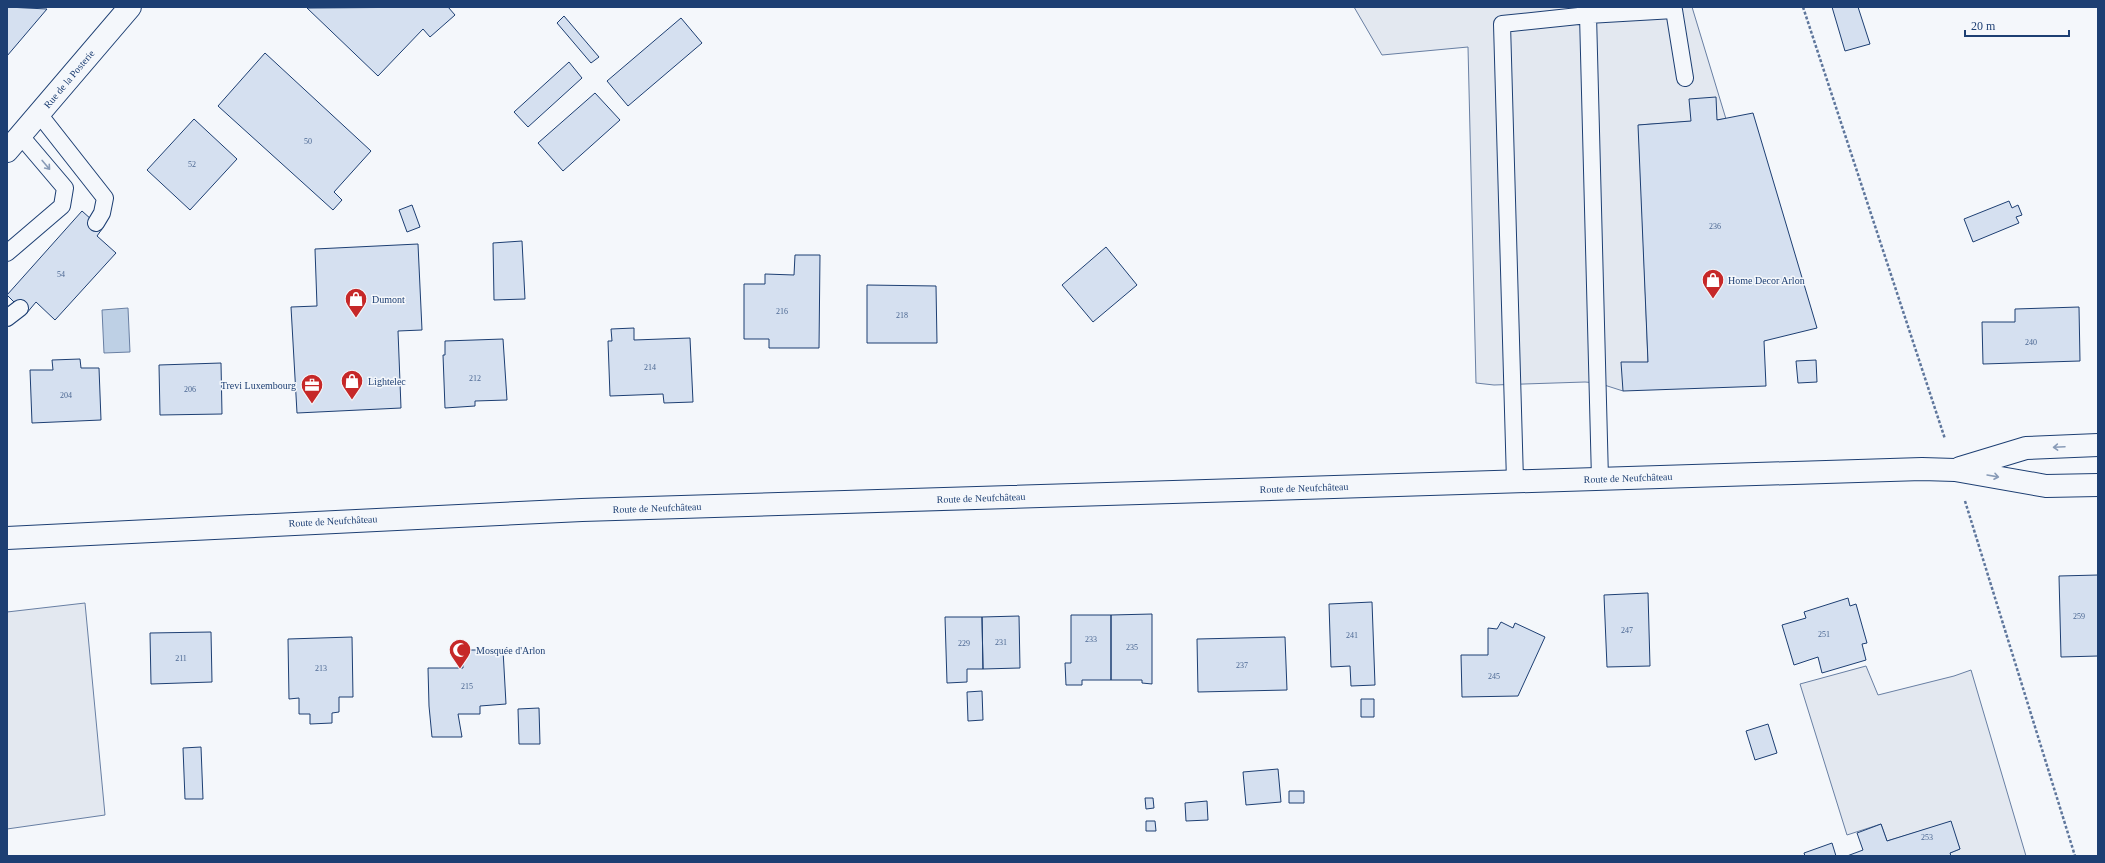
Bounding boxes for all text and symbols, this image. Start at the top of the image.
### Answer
scale bar [1965,12,2069,38]
text: 20 m [1971,19,1996,33]
street label: Rue de la Posterie [41,47,97,110]
house number: 50 [304,137,312,146]
one-way arrow [41,160,50,171]
house number: 52 [188,160,196,169]
house number: 236 [1709,222,1721,231]
shop icon: Home Decor Arlon [1700,267,1726,300]
house number: 54 [57,270,65,279]
place label: Home Decor Arlon [1728,275,1805,286]
shop icon: Dumont [343,286,369,319]
place label: Dumont [372,294,405,305]
house number: 216 [776,307,788,316]
house number: 218 [896,311,908,320]
house number: 240 [2025,338,2037,347]
house number: 214 [644,363,656,372]
shop icon: Lightelec [339,368,365,401]
office icon: Trevi Luxembourg [299,372,325,405]
house number: 212 [469,374,481,383]
place label: Lightelec [368,376,406,387]
place label: Trevi Luxembourg [221,380,296,391]
house number: 206 [184,385,196,394]
house number: 204 [60,391,72,400]
one-way arrow [2053,443,2066,450]
street label: Route de Neufchâteau [1583,471,1673,485]
one-way arrow [1986,473,1999,481]
street label: Route de Neufchâteau [1259,481,1349,495]
street label: Route de Neufchâteau [936,491,1026,505]
street label: Route de Neufchâteau [612,501,702,515]
street label: Route de Neufchâteau [288,513,378,529]
house number: 259 [2073,612,2085,621]
house number: 247 [1621,626,1633,635]
house number: 251 [1818,630,1830,639]
house number: 241 [1346,631,1358,640]
house number: 233 [1085,635,1097,644]
mosque icon: Mosquée d'Arlon [447,637,473,670]
house number: 231 [995,638,1007,647]
house number: 229 [958,639,970,648]
house number: 235 [1126,643,1138,652]
place label: Mosquée d'Arlon [476,645,545,656]
house number: 211 [175,654,187,663]
house number: 237 [1236,661,1248,670]
house number: 213 [315,664,327,673]
house number: 245 [1488,672,1500,681]
house number: 215 [461,682,473,691]
house number: 253 [1921,833,1933,842]

